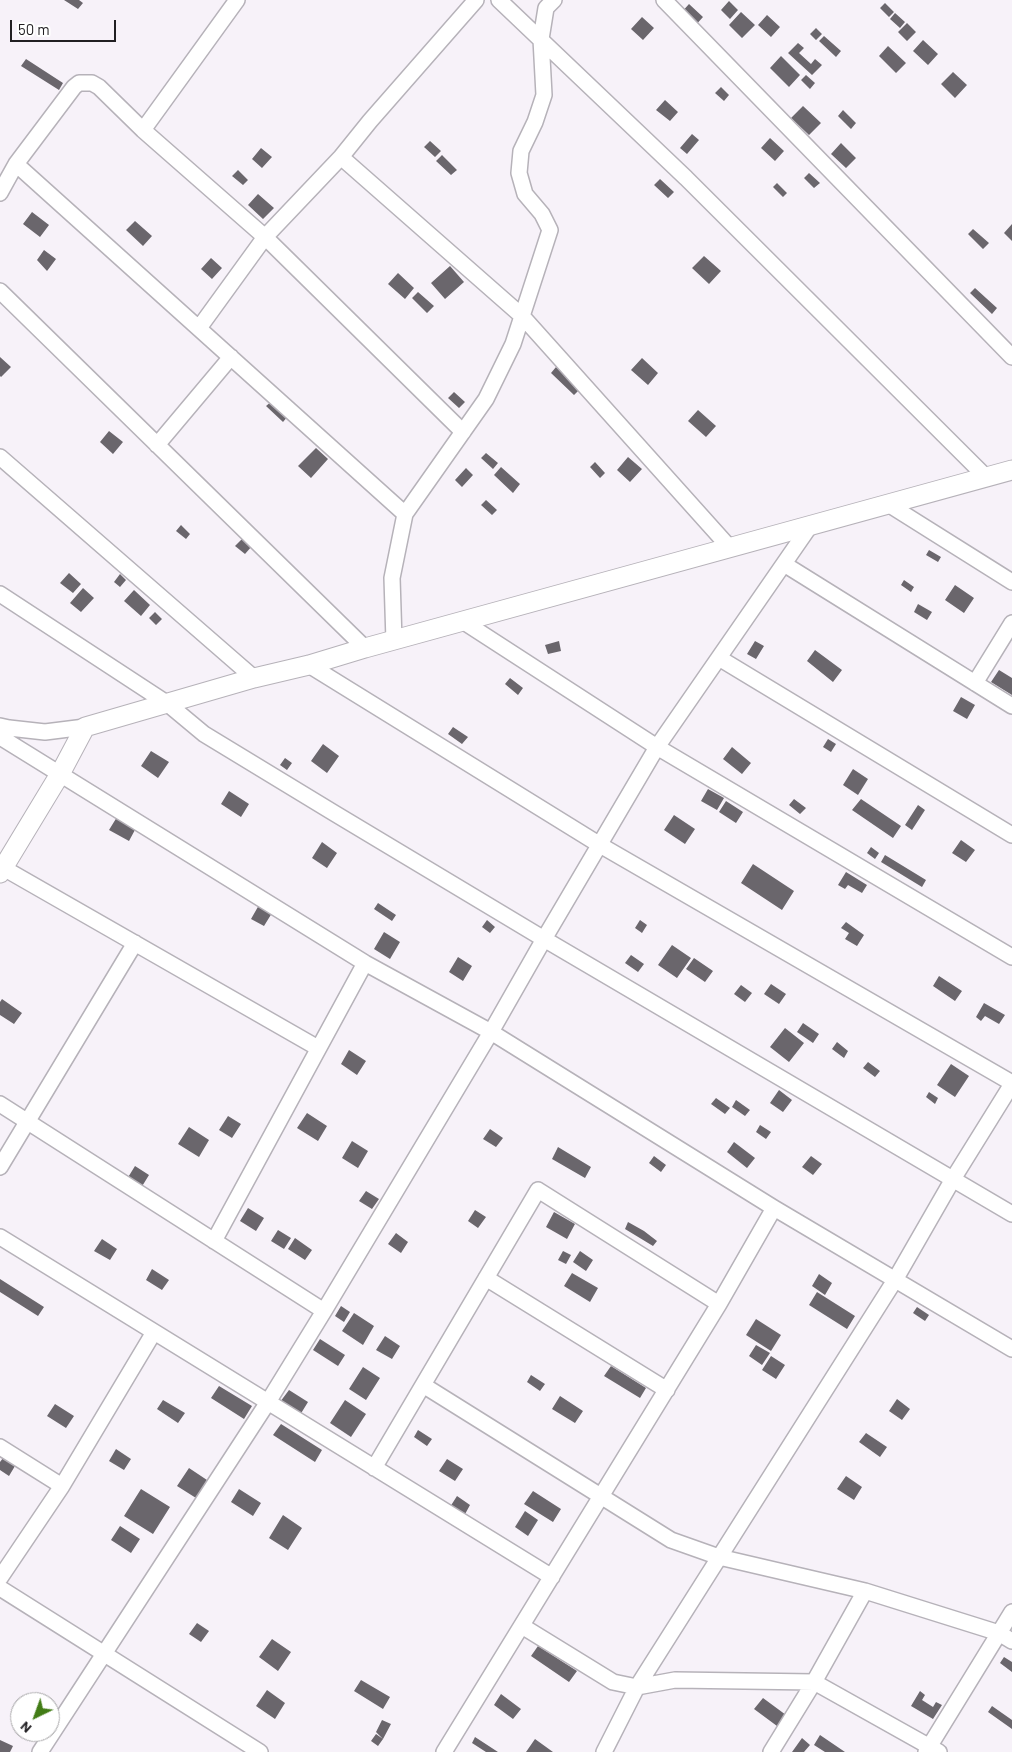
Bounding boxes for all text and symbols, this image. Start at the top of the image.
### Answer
scale bar [12,10,119,42]
text: 50 m [18,20,50,38]
north arrow [10,1692,60,1742]
text: N [16,1718,34,1737]

